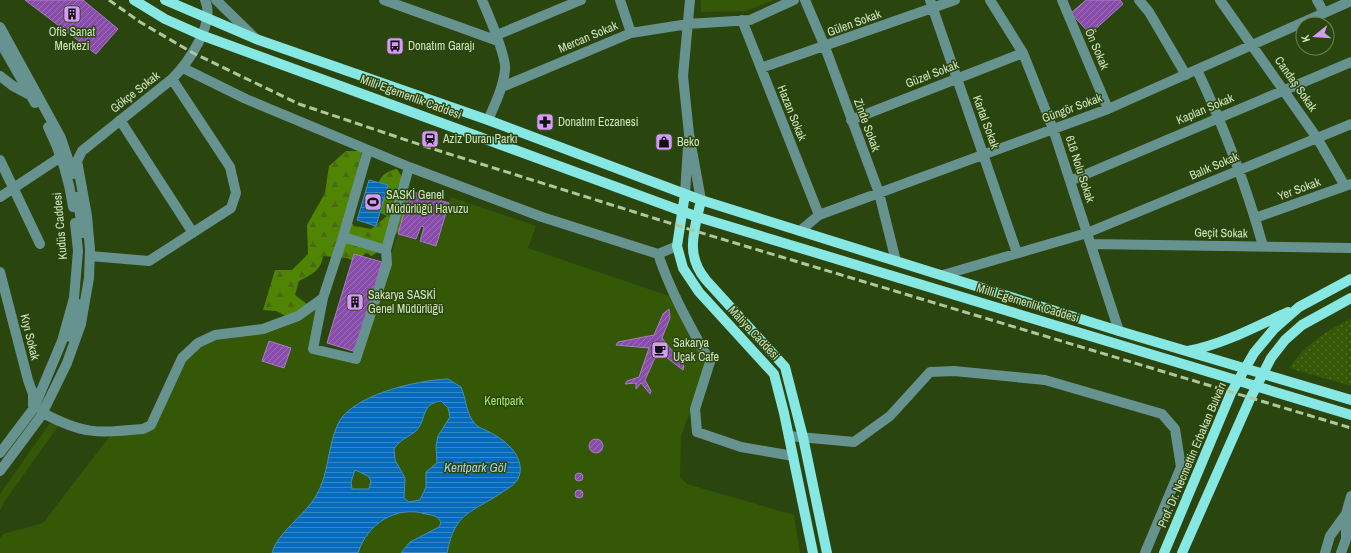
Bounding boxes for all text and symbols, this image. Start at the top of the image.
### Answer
building icon: Ofis Sanat Merkezi [62,4,82,24]
street label: Gülen Sokak [825,6,883,40]
north arrow [1295,16,1335,56]
street label: Mercan Sokak [556,17,620,57]
place label: Ofis Sanat Merkezi [49,24,96,54]
street label: Ön Sokak [1081,26,1114,72]
text: K [1298,33,1313,44]
bus stop icon: Donatım Garajı [385,36,405,56]
place label: Donatım Garajı [408,38,475,54]
street label: Candaş Sokak [1271,53,1321,115]
street label: Güzel Sokak [903,57,961,91]
street label: Gökçe Sokak [107,68,163,116]
street label: Milli Egemenlik Caddesi [358,71,464,123]
street label: Hazan Sokak [774,83,810,143]
street label: Güngör Sokak [1040,90,1104,126]
street label: Kaplan Sokak [1174,90,1236,128]
street label: Kartal Sokak [969,93,1003,151]
street label: Zinde Sokak [850,96,884,154]
pharmacy icon: Donatım Eczanesi [535,112,555,132]
place label: Donatım Eczanesi [558,114,638,130]
station icon: Aziz Duran Parkı [420,129,440,149]
place label: Aziz Duran Parkı [442,131,517,147]
shop icon: Beko [654,132,674,152]
street label: 616 Nolu Sokak [1062,133,1098,205]
place label: Beko [677,134,699,150]
street label: Balık Sokak [1187,148,1241,184]
street label: Yer Sokak [1275,174,1323,204]
place label: SASKİ Genel Müdürlüğü Havuzu [386,187,469,217]
street label: Kudüs Caddesi [49,192,71,260]
sports icon: SASKİ Genel Müdürlüğü Havuzu [363,192,383,212]
street label: Geçit Sokak [1194,225,1248,241]
street label: Milli Egemenlik Caddesi [975,280,1081,326]
place label: Sakarya SASKİ Genel Müdürlüğü [368,287,443,317]
building icon: Sakarya SASKİ Genel Müdürlüğü [345,292,365,312]
street label: Maliye Caddesi [725,303,783,363]
street label: Kıyı Sokak [17,312,43,362]
place label: Sakarya Uçak Cafe [673,335,719,365]
cafe icon: Sakarya Uçak Cafe [650,340,670,360]
street label: Prof. Dr. Necmettin Erbakan Bulvarı [1154,380,1230,530]
park label: Kentpark [484,393,524,409]
water label: Kentpark Göl [444,459,507,476]

